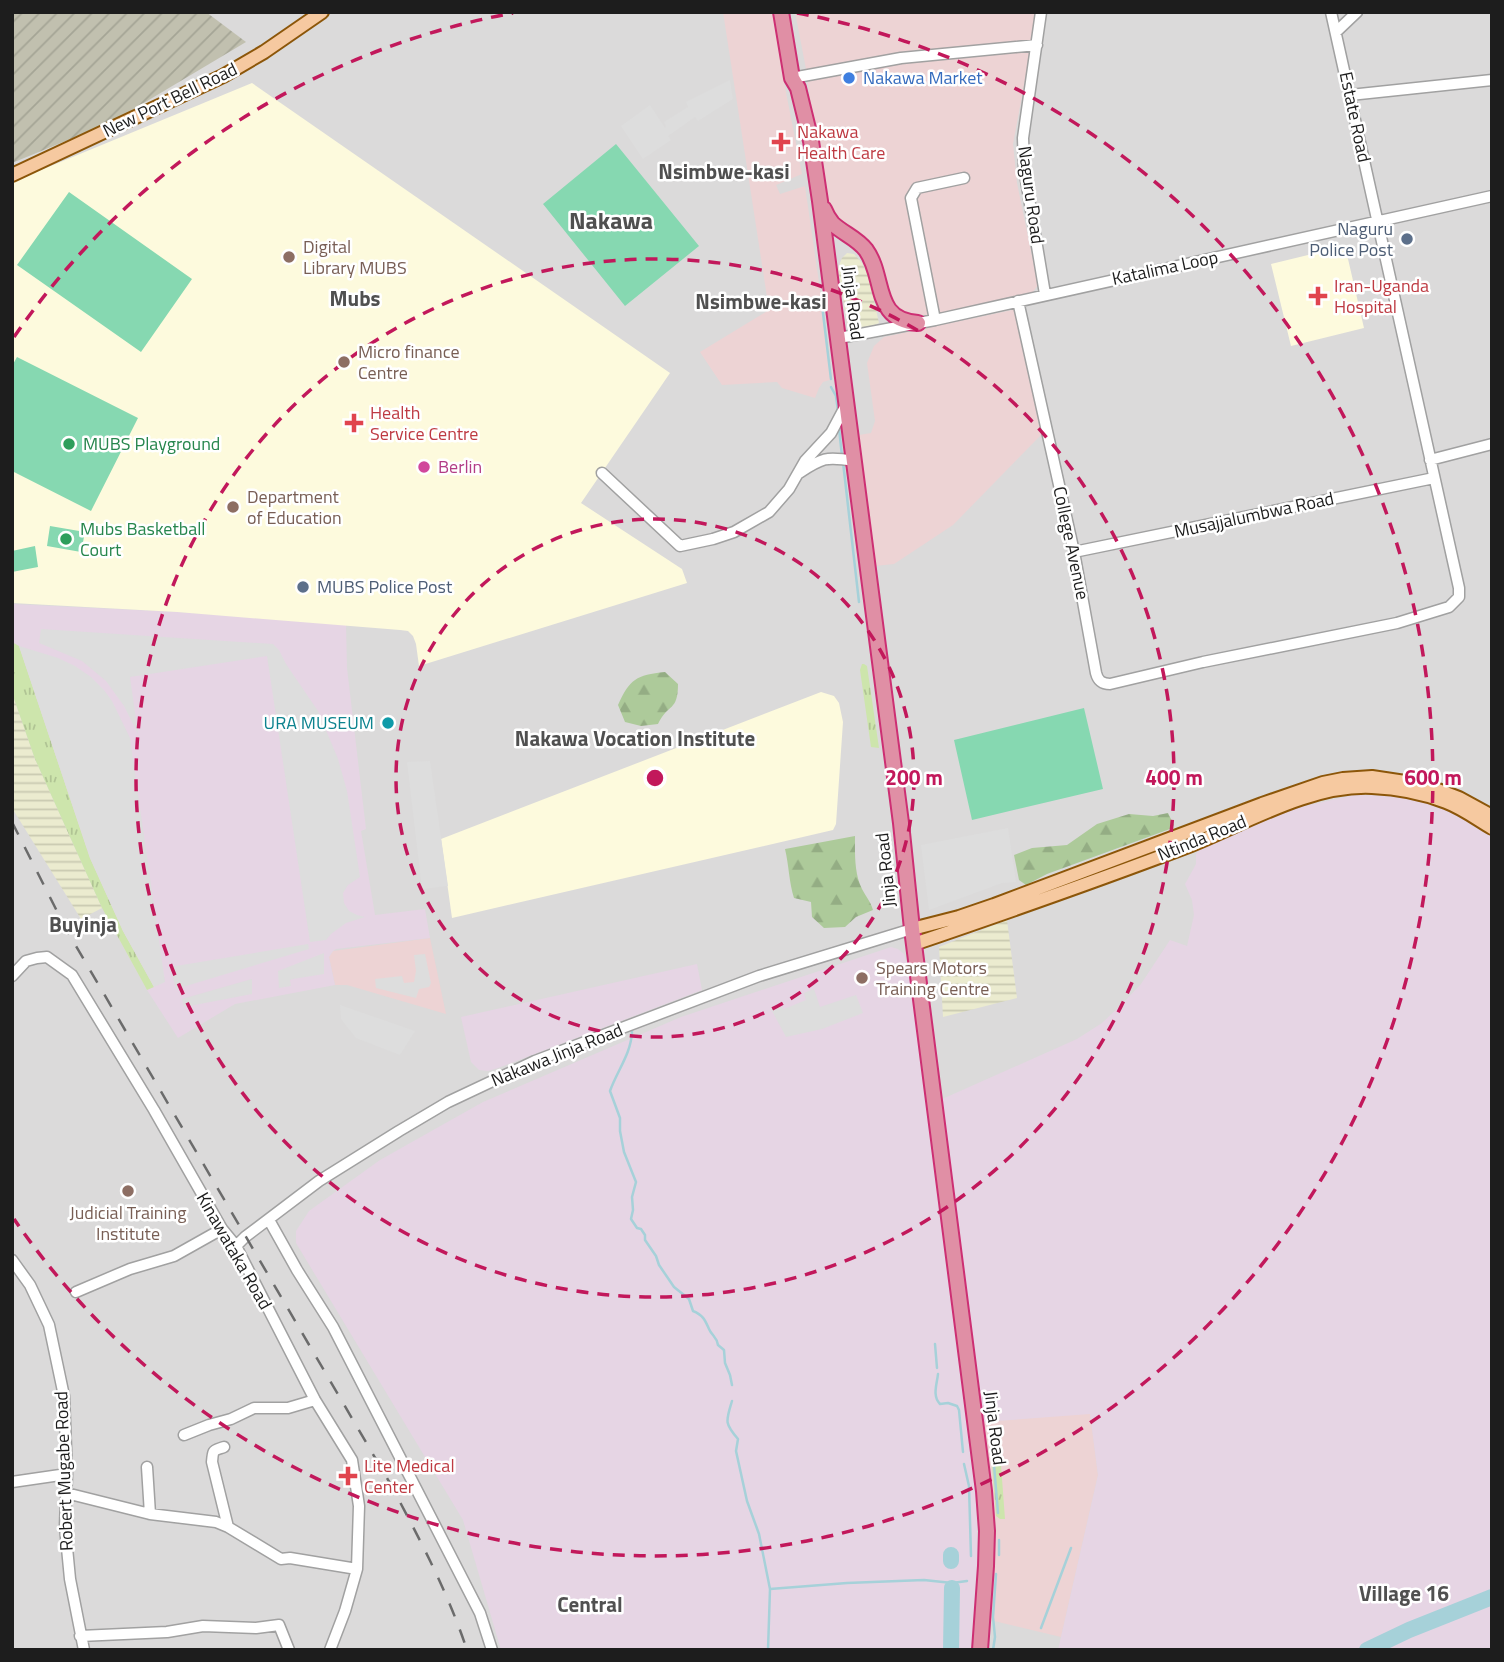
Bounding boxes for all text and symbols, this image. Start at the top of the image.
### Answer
street label: New Port Bell Road [98,55,242,144]
place label: Nakawa Market [863,64,983,91]
street label: Estate Road [1333,69,1378,165]
marker: Nakawa Market [841,70,857,86]
place label: Nakawa Health Care [797,118,885,166]
marker: Nakawa Health Care [771,132,791,152]
street label: Naguru Road [1011,144,1052,246]
district label: Nsimbwe-kasi [658,155,790,187]
district label: Nakawa [569,202,653,238]
place label: Naguru Police Post [1309,215,1394,263]
marker: Naguru Police Post [1399,231,1415,247]
place label: Digital Library MUBS [303,233,407,281]
street label: Katalima Loop [1109,243,1220,292]
marker: Digital Library MUBS [281,249,297,265]
street label: Jinja Road [836,264,871,342]
place label: Iran-Uganda Hospital [1334,272,1429,320]
district label: Mubs [330,282,381,314]
district label: Nsimbwe-kasi [695,285,827,317]
marker: Iran-Uganda Hospital [1308,286,1328,306]
place label: Micro finance Centre [358,338,460,386]
marker: Micro finance Centre [336,354,352,370]
place label: Health Service Centre [370,399,478,447]
marker: Health Service Centre [344,413,364,433]
place label: MUBS Playground [83,430,220,457]
marker: MUBS Playground [61,436,77,452]
place label: Berlin [438,453,482,480]
marker: Berlin [416,459,432,475]
place label: Department of Education [247,483,342,531]
street label: College Avenue [1046,484,1097,602]
street label: Musajjalumbwa Road [1172,484,1336,545]
marker: Department of Education [225,499,241,515]
place label: Mubs Basketball Court [80,515,206,563]
marker: Mubs Basketball Court [58,531,74,547]
place label: MUBS Police Post [317,573,453,600]
marker: MUBS Police Post [295,579,311,595]
place label: URA MUSEUM [264,709,374,736]
marker: URA MUSEUM [380,715,396,731]
district label: Nakawa Vocation Institute [515,722,755,754]
text: 200 m [885,761,943,793]
text: 400 m [1145,761,1203,793]
text: 600 m [1404,761,1462,793]
centre of rings [643,766,667,790]
street label: Ntinda Road [1153,807,1250,868]
street label: Jinja Road [868,831,903,909]
district label: Buyinja [49,908,117,940]
place label: Spears Motors Training Centre [876,954,989,1002]
marker: Spears Motors Training Centre [854,970,870,986]
street label: Nakawa Jinja Road [487,1016,627,1093]
marker: Judicial Training Institute [120,1183,136,1199]
street label: Kinawataka Road [190,1187,279,1314]
place label: Judicial Training Institute [70,1199,186,1247]
street label: Jinja Road [978,1389,1013,1467]
street label: Robert Mugabe Road [47,1391,80,1551]
place label: Lite Medical Center [364,1452,455,1500]
marker: Lite Medical Center [338,1466,358,1486]
district label: Village 16 [1359,1577,1449,1609]
district label: Central [557,1588,623,1620]

